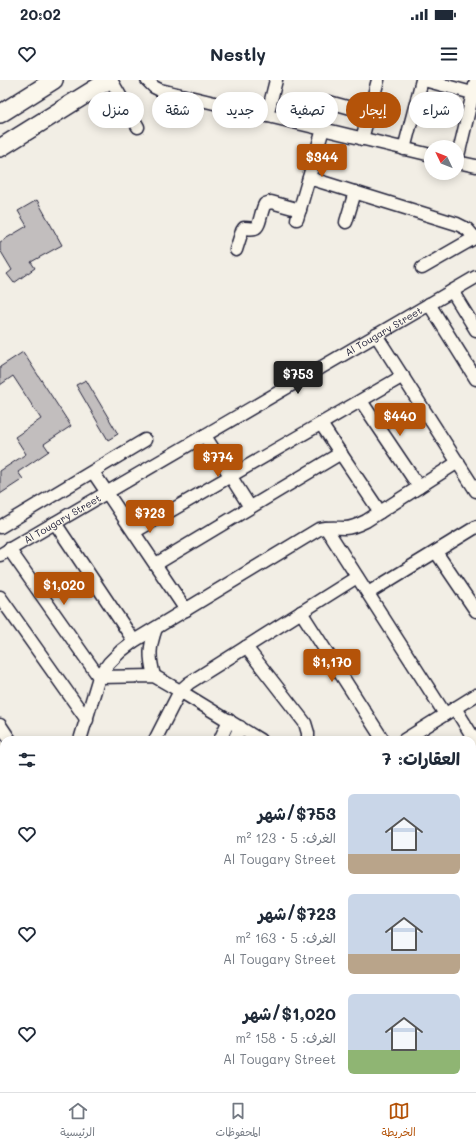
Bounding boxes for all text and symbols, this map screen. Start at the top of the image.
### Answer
text: 20:02 [20,4,61,24]
text: Nestly [210,42,266,66]
icon: heart [16,43,38,65]
icon: menu [438,43,460,65]
chip: منزل [88,92,144,128]
chip: شقة [152,92,204,128]
chip: جديد [212,92,268,128]
chip: تصفية [276,92,338,128]
chip: إيجار [346,92,401,128]
chip: شراء [409,92,464,128]
north arrow [424,140,464,180]
map controls [424,140,464,180]
pin: $344 [298,144,346,178]
text: $344 [306,148,338,165]
street label: Al Tougary Street [342,303,425,359]
pin: $753 [274,361,322,395]
text: $753 [283,365,313,382]
pin: $440 [376,403,424,437]
text: $440 [384,407,416,424]
pin: $774 [194,444,242,478]
text: $774 [203,448,233,465]
street label: Al Tougary Street [21,491,103,547]
pin: $723 [126,500,174,534]
text: $723 [135,504,165,521]
pin: $1,020 [31,572,97,606]
text: $1,020 [43,576,85,593]
pin: $1,170 [299,649,365,683]
text: $1,170 [312,653,352,670]
text: العقارات: 7 [382,747,460,769]
icon: filters [16,749,38,771]
text: $753/شهر [258,802,336,824]
icon: home [380,810,428,858]
icon: heart [16,823,38,845]
text: الغرف: 5 · 123 m² [236,829,336,846]
text: Al Tougary Street [223,850,336,867]
text: $723/شهر [258,902,336,924]
icon: home [380,910,428,958]
icon: heart [16,923,38,945]
text: الغرف: 5 · 163 m² [236,929,336,946]
text: Al Tougary Street [223,950,336,967]
text: $1,020/شهر [243,1002,336,1024]
icon: home [380,1010,428,1058]
icon: heart [16,1023,38,1045]
text: الغرف: 5 · 158 m² [236,1029,336,1046]
text: Al Tougary Street [223,1050,336,1067]
tab: الرئيسية [60,1100,95,1142]
tab: المحفوظات [215,1100,261,1142]
tab: الخريطة [381,1100,416,1142]

